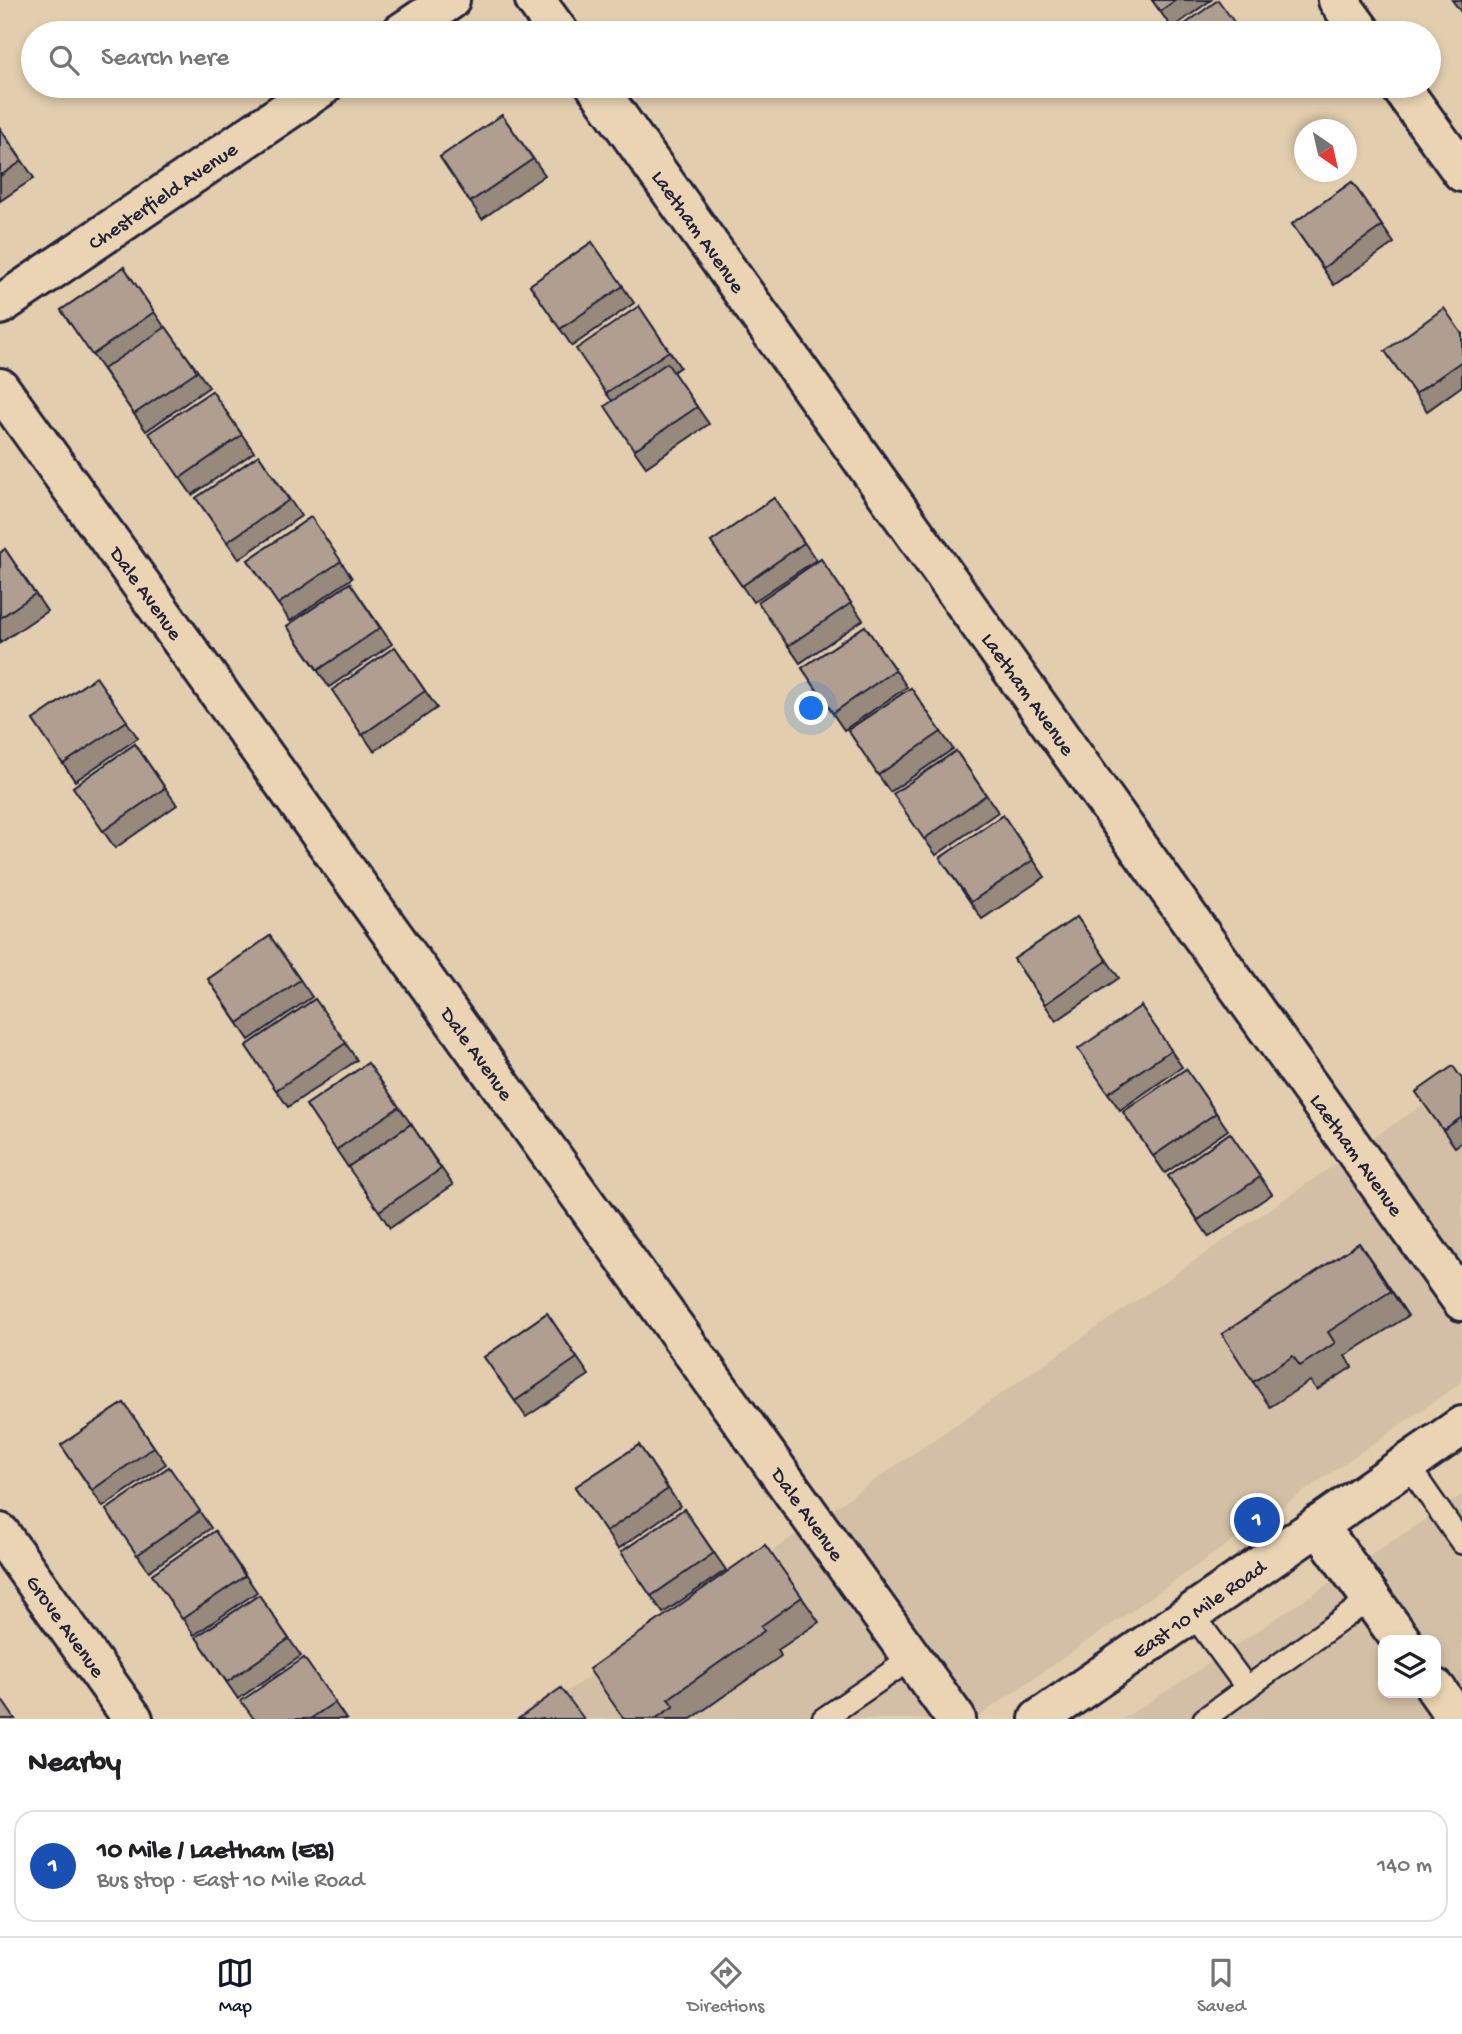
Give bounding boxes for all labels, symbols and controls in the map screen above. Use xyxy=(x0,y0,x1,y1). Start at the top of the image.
search box xyxy=(21,21,1441,98)
icon: search xyxy=(45,41,83,79)
text: Search here xyxy=(101,44,229,75)
north arrow xyxy=(1294,119,1357,182)
street label: Chesterfield Avenue xyxy=(85,138,245,257)
street label: Laetham Avenue xyxy=(644,167,749,300)
street label: Dale Avenue xyxy=(101,542,187,647)
street label: Laetham Avenue xyxy=(974,629,1079,763)
your location xyxy=(794,691,828,725)
street label: Dale Avenue xyxy=(432,1002,518,1108)
street label: Laetham Avenue xyxy=(1302,1090,1408,1224)
street label: Dale Avenue xyxy=(763,1463,848,1568)
pin: 1 xyxy=(1234,1494,1280,1546)
street label: East 10 Mile Road xyxy=(1129,1555,1273,1666)
street label: Grove Avenue xyxy=(18,1572,109,1685)
map controls xyxy=(1378,1635,1441,1698)
button: layers xyxy=(1378,1635,1441,1698)
text: Nearby xyxy=(28,1747,121,1782)
text: 10 Mile / Laetham (EB) xyxy=(97,1837,335,1868)
text: 1 xyxy=(48,1853,58,1880)
text: 140 m xyxy=(1377,1853,1432,1880)
text: Bus stop · East 10 Mile Road xyxy=(97,1868,364,1895)
tab: Map xyxy=(216,1954,254,2019)
tab: Directions xyxy=(687,1954,764,2019)
tab: Saved xyxy=(1197,1954,1246,2019)

